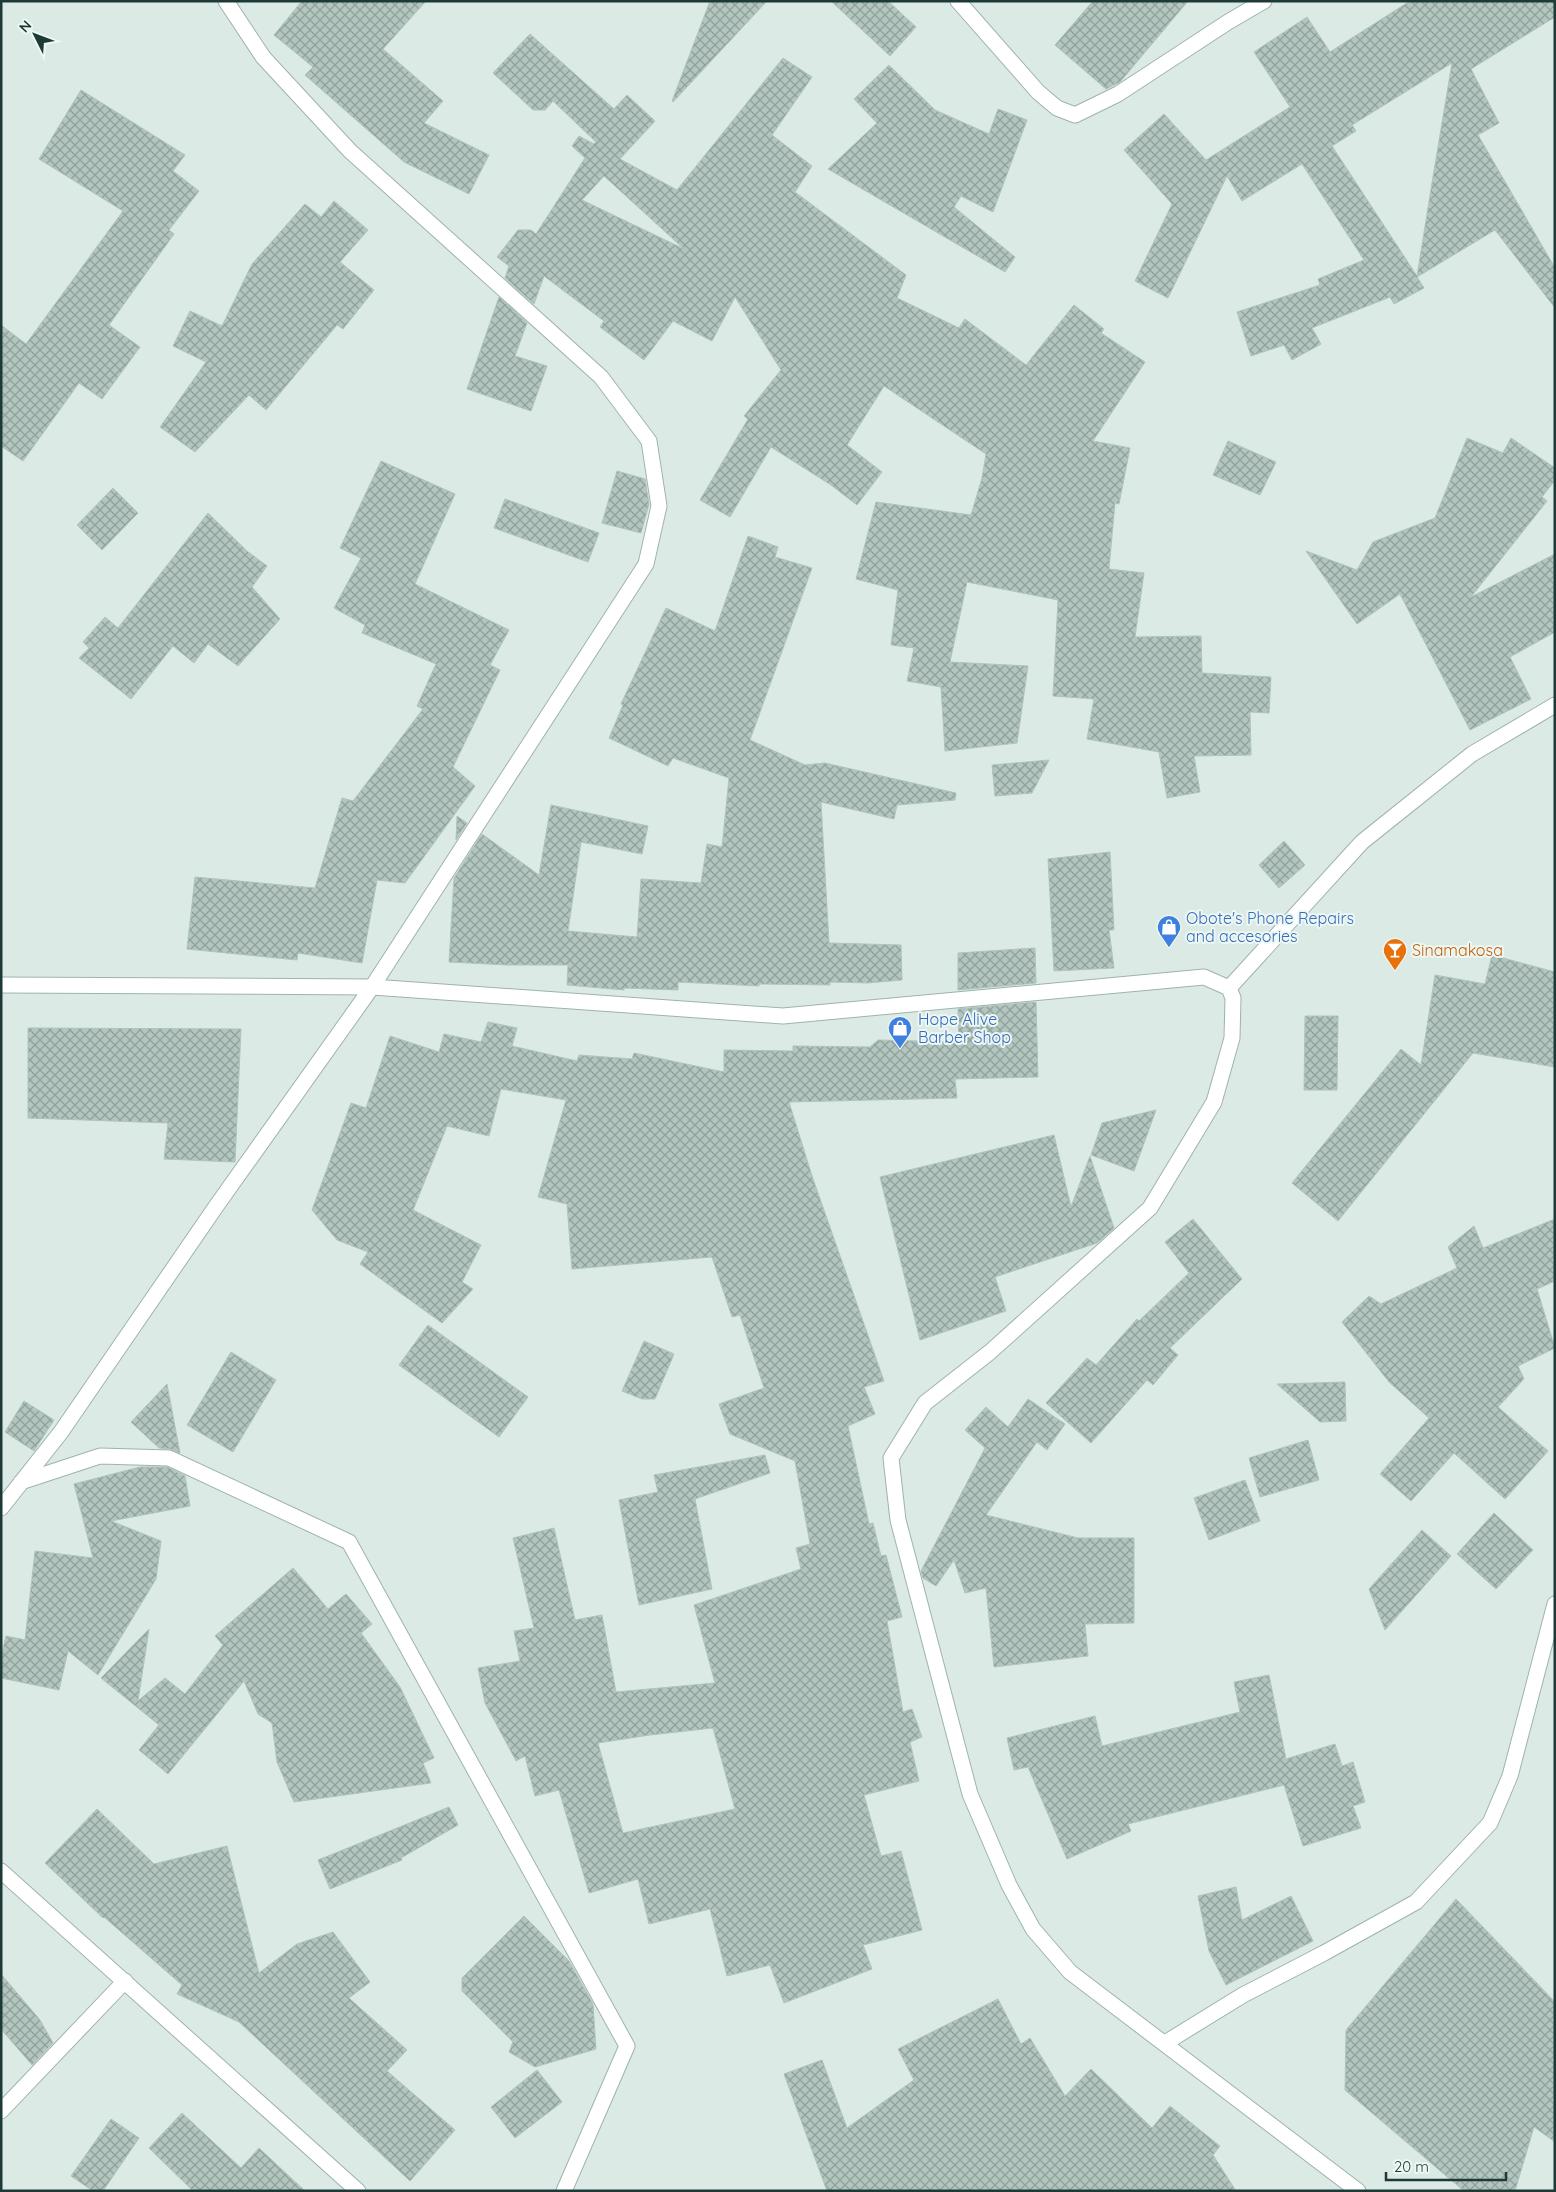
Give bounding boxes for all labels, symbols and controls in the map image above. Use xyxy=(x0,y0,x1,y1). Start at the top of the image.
north arrow xyxy=(10,10,60,60)
text: N xyxy=(15,16,35,36)
place label: Obote's Phone Repairs and accesories xyxy=(1186,908,1354,946)
shop icon: Obote's Phone Repairs and accesories xyxy=(1156,914,1182,948)
bar icon: Sinamakosa xyxy=(1382,937,1408,971)
place label: Sinamakosa xyxy=(1412,940,1503,960)
place label: Hope Alive Barber Shop xyxy=(918,1009,1011,1047)
shop icon: Hope Alive Barber Shop xyxy=(887,1015,913,1049)
scale bar xyxy=(1386,2150,1506,2182)
text: 20 m xyxy=(1394,2157,1429,2176)

